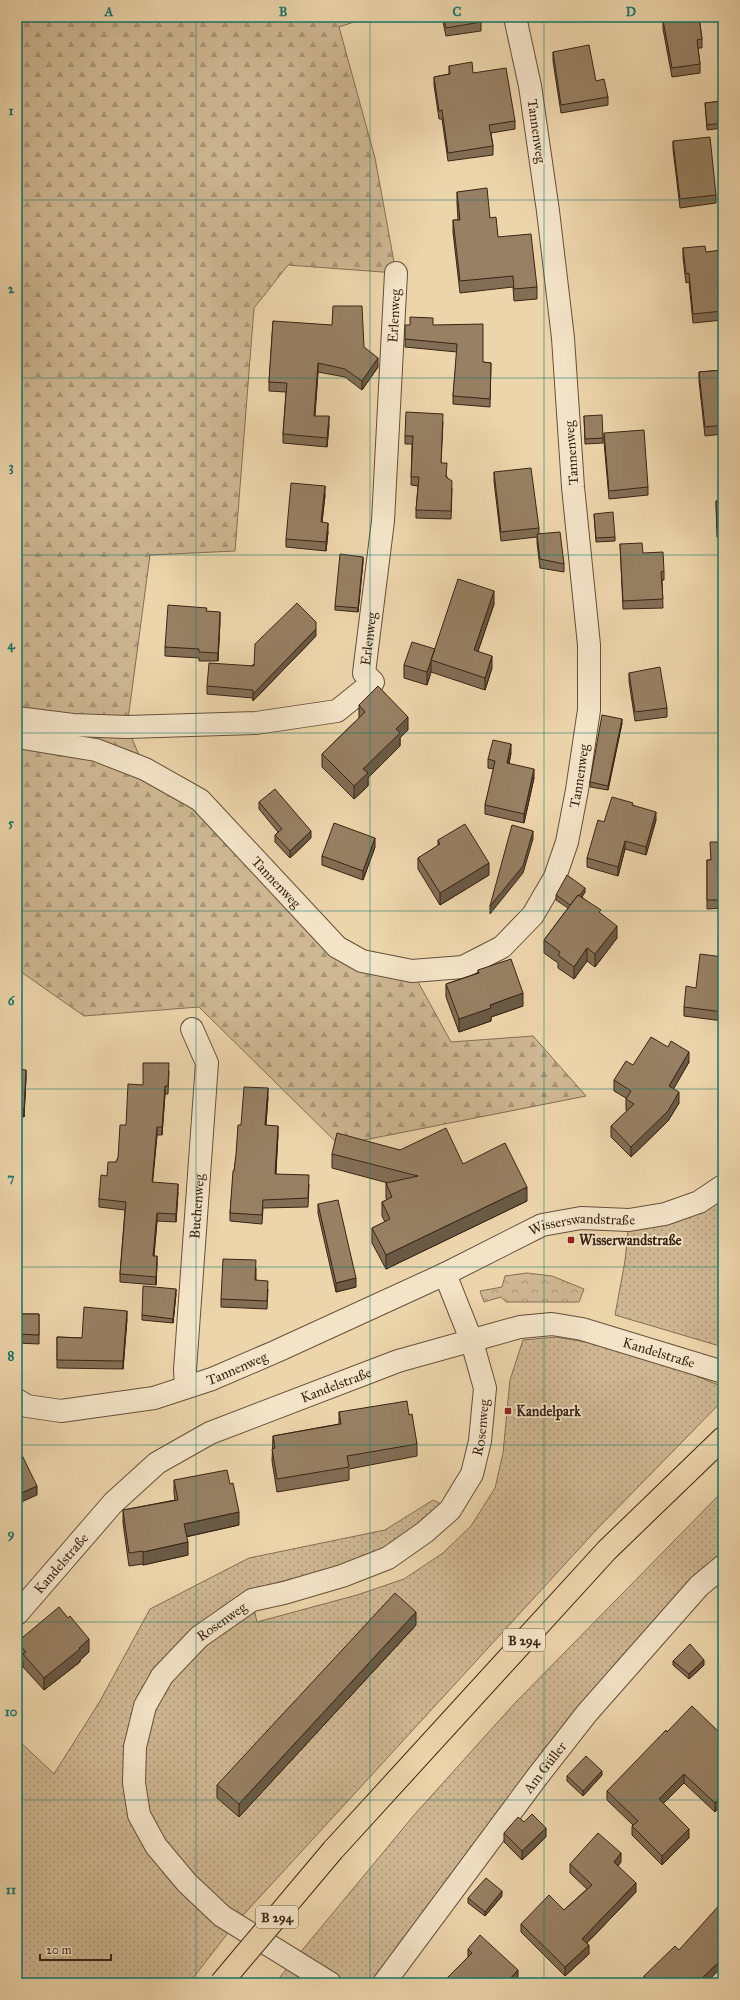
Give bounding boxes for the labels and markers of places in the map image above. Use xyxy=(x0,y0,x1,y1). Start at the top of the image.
place label: Wisserwandstraße xyxy=(579,1232,682,1249)
marker: Wisserwandstraße xyxy=(566,1235,576,1245)
place label: Kandelpark xyxy=(516,1403,581,1421)
marker: Kandelpark xyxy=(503,1406,513,1416)

